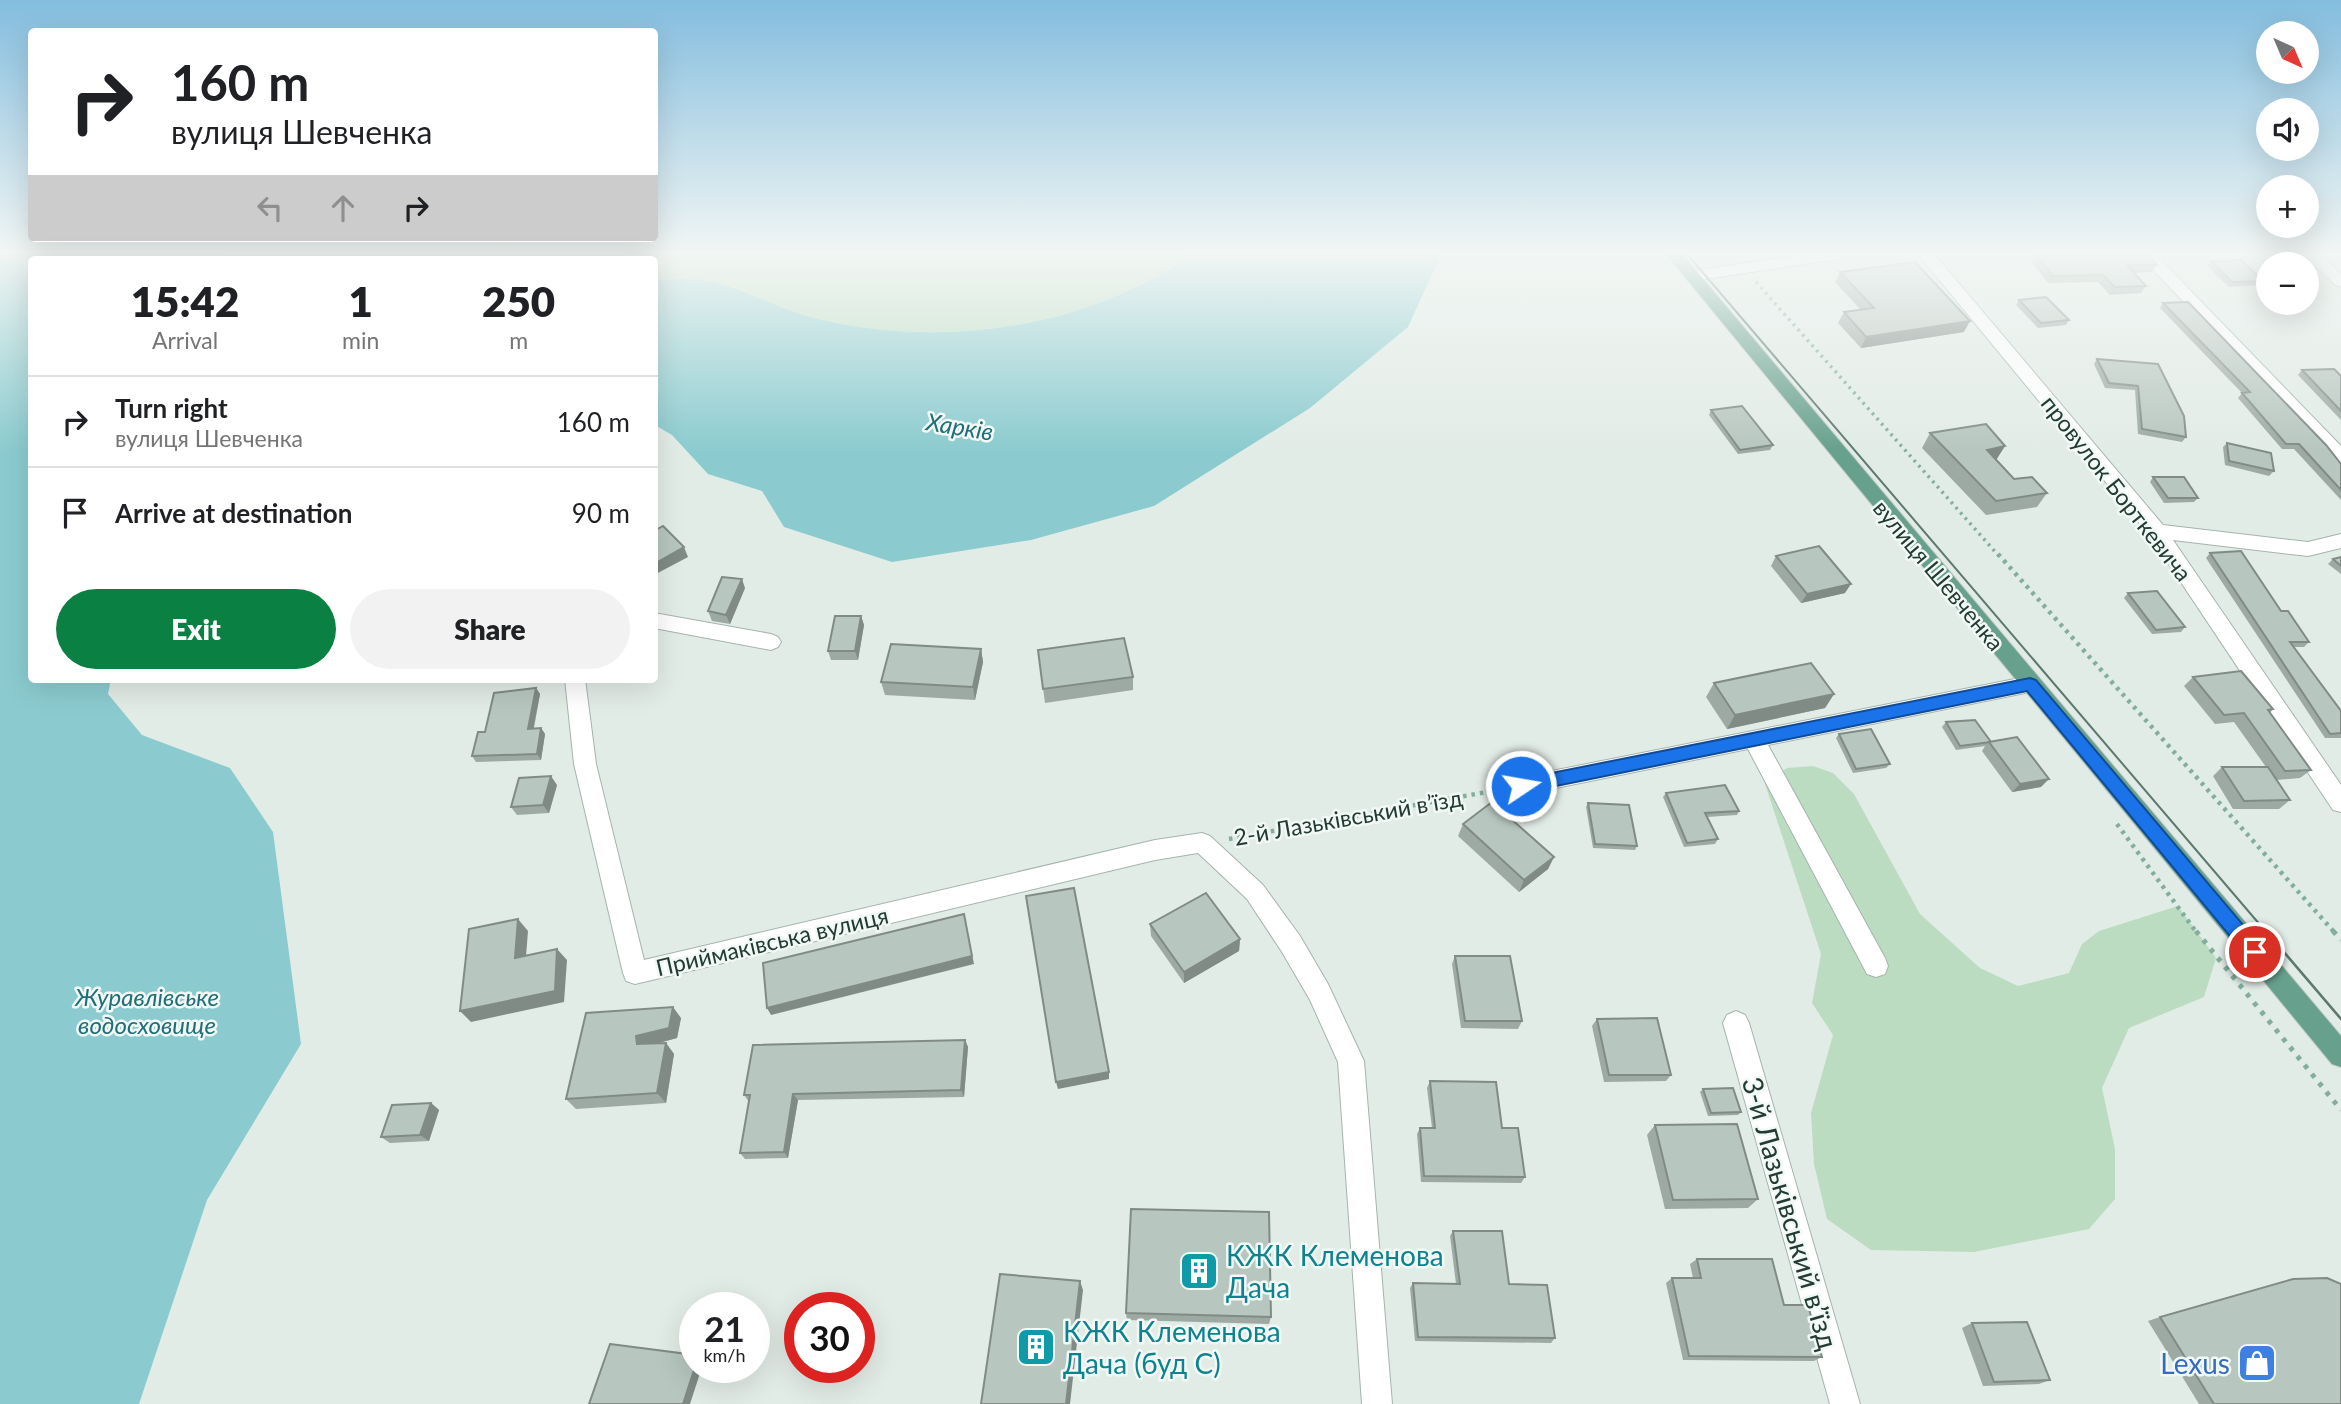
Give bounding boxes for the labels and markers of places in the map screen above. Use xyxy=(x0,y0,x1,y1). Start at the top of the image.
pin xyxy=(2225,922,2285,982)
place label: КЖК Клеменова Дача xyxy=(1226,1238,1444,1304)
building icon: КЖК Клеменова Дача xyxy=(1178,1250,1220,1292)
place label: КЖК Клеменова Дача (буд С) xyxy=(1063,1314,1281,1380)
building icon: КЖК Клеменова Дача (буд С) xyxy=(1015,1326,1057,1368)
shop icon: Lexus xyxy=(2236,1342,2278,1384)
place label: Lexus xyxy=(2160,1346,2230,1380)

